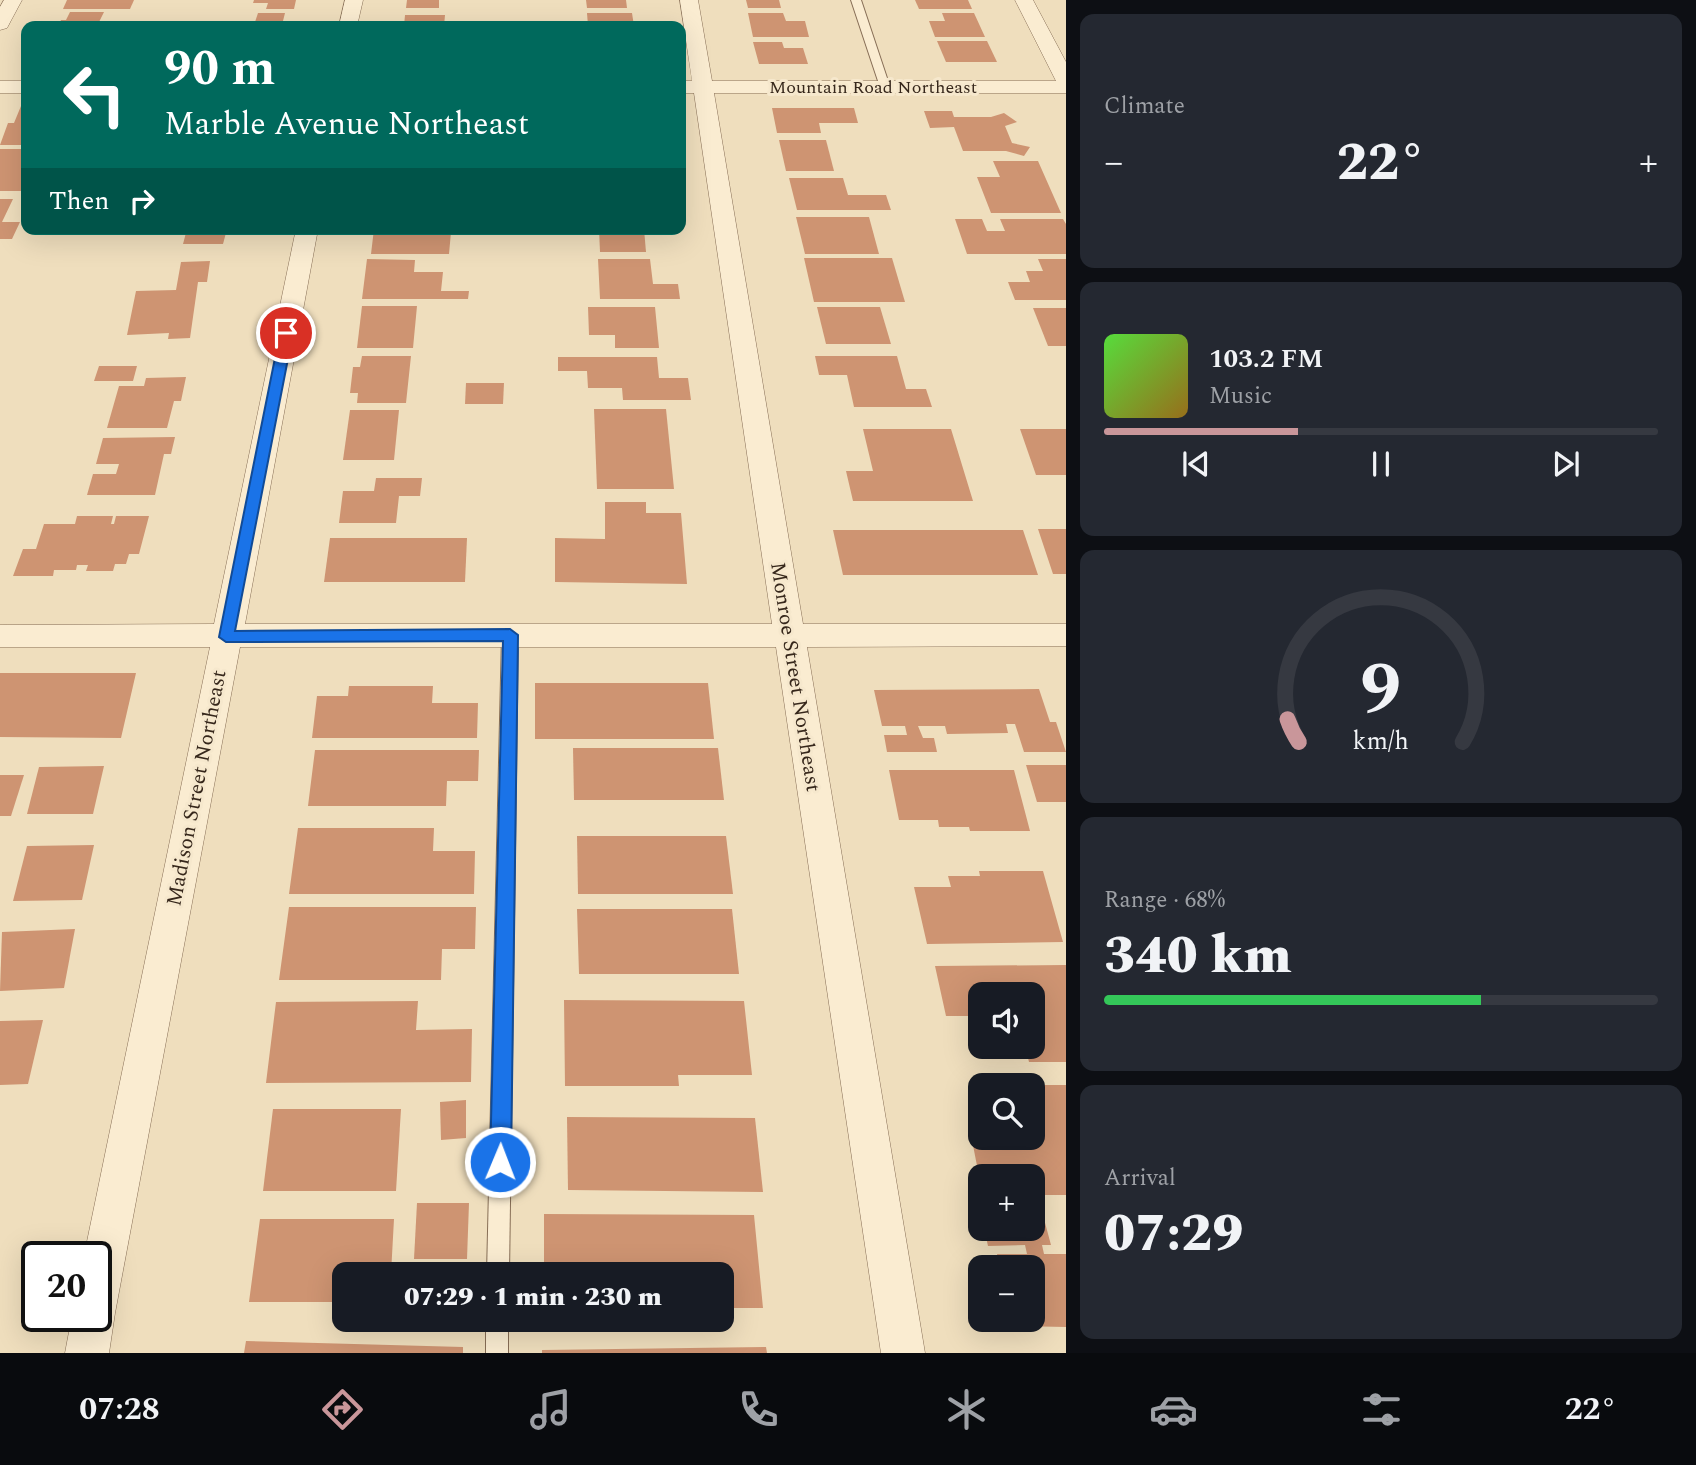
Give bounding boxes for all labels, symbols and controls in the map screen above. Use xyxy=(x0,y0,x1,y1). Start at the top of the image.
text: 90 m xyxy=(164,32,275,107)
icon: left xyxy=(49,49,140,140)
street label: Mountain Road Northeast xyxy=(769,74,977,101)
text: Climate xyxy=(1104,89,1185,124)
text: Marble Avenue Northeast xyxy=(164,100,529,149)
text: 22° xyxy=(1337,124,1425,203)
text: − xyxy=(1104,134,1123,192)
text: + xyxy=(1639,134,1658,192)
text: Then xyxy=(49,181,109,221)
icon: right xyxy=(123,182,161,220)
pin xyxy=(256,303,316,363)
icon: arrive xyxy=(267,314,305,352)
text: 103.2 FM xyxy=(1209,339,1323,379)
text: Music xyxy=(1209,379,1272,414)
icon: previous xyxy=(1177,445,1215,483)
icon: pause xyxy=(1362,445,1400,483)
icon: next xyxy=(1547,445,1585,483)
street label: Monroe Street Northeast xyxy=(761,560,829,794)
text: 9 xyxy=(1361,636,1401,747)
street label: Madison Street Northeast xyxy=(158,667,236,909)
text: km/h xyxy=(1353,723,1409,761)
text: Range · 68% xyxy=(1104,883,1225,918)
text: 340 km xyxy=(1104,917,1292,996)
map controls xyxy=(968,982,1045,1332)
button: sound xyxy=(968,982,1045,1059)
button: search xyxy=(968,1073,1045,1150)
position arrow xyxy=(463,1125,537,1199)
text: Arrival xyxy=(1104,1161,1176,1196)
button: + xyxy=(968,1164,1045,1241)
text: 07:29 xyxy=(1104,1195,1243,1274)
speed limit sign: 20 xyxy=(21,1241,112,1332)
button: − xyxy=(968,1255,1045,1332)
text: 07:29 · 1 min · 230 m xyxy=(404,1277,662,1317)
text: 07:28 xyxy=(79,1385,160,1434)
icon: directions xyxy=(318,1385,367,1434)
icon: music xyxy=(526,1385,575,1434)
icon: phone xyxy=(734,1385,783,1434)
icon: climate xyxy=(942,1385,991,1434)
icon: car xyxy=(1149,1385,1198,1434)
icon: filters xyxy=(1357,1385,1406,1434)
text: 22° xyxy=(1565,1385,1617,1434)

